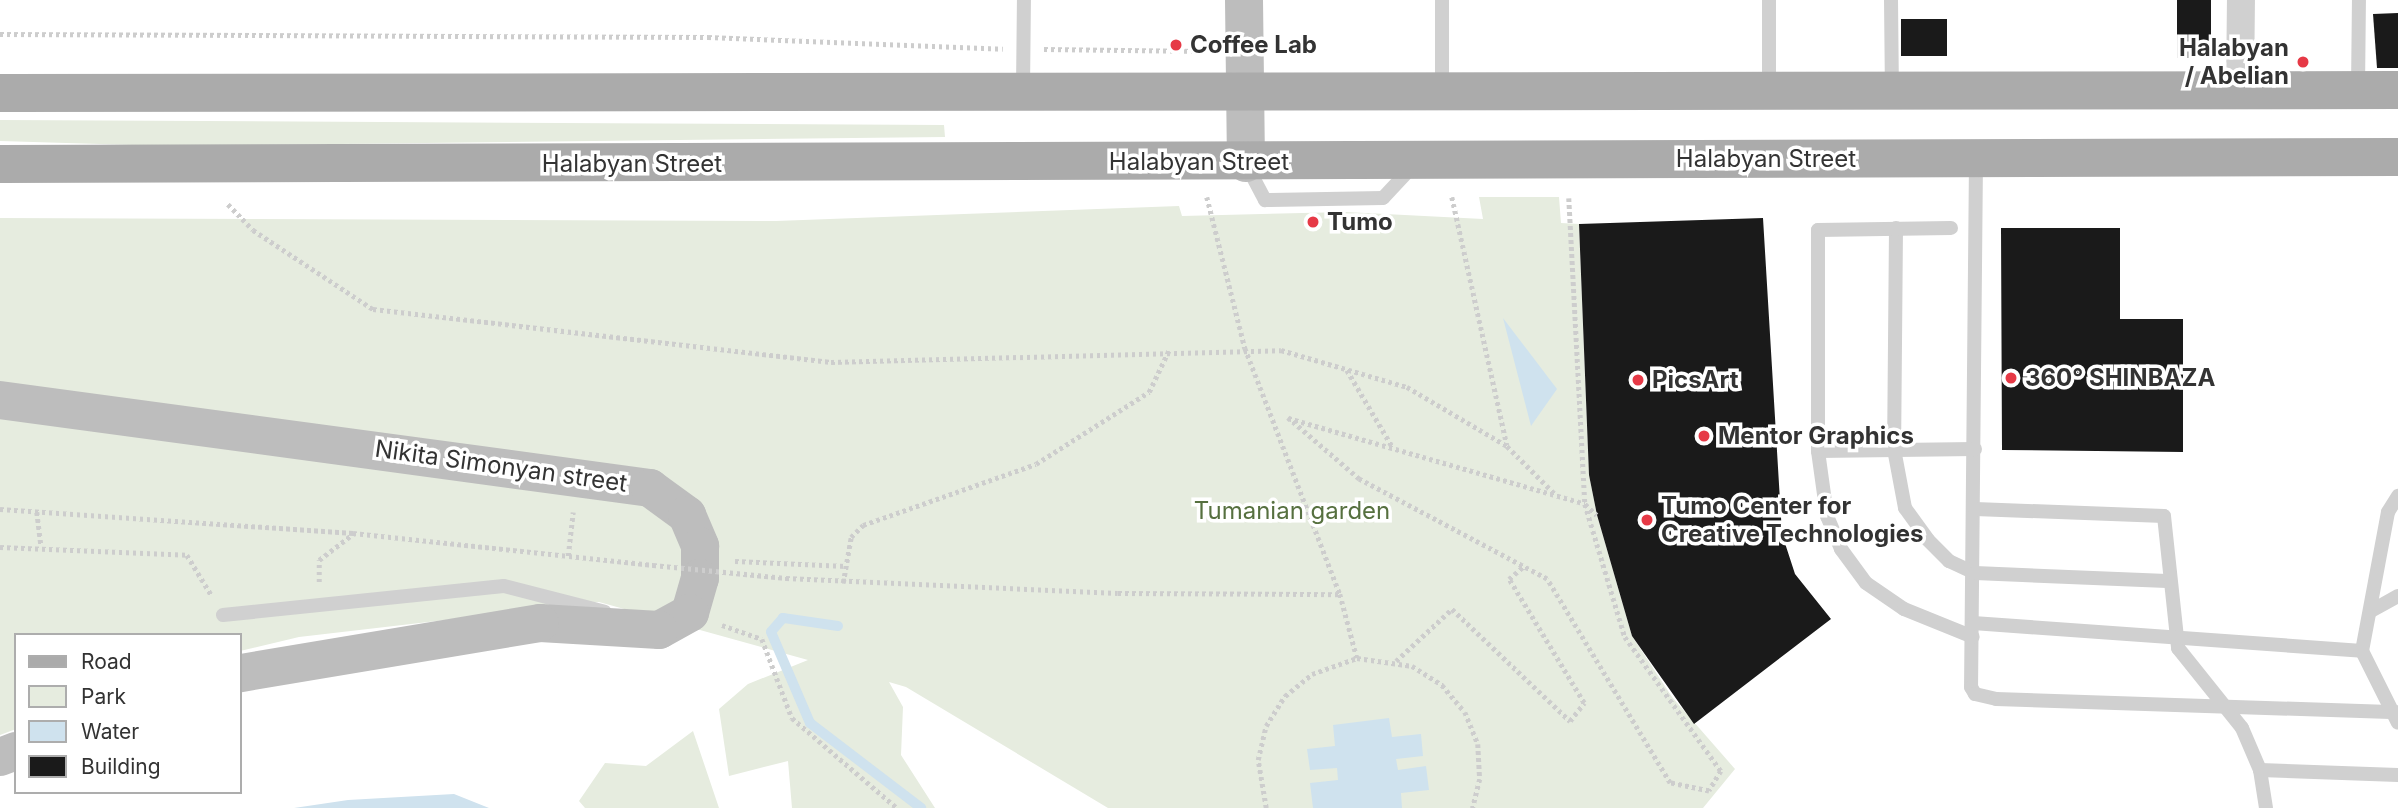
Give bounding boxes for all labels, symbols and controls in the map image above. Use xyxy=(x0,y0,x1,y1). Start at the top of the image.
place label: Coffee Lab xyxy=(1190,31,1317,59)
place label: Halabyan / Abelian xyxy=(2179,34,2289,90)
marker: Coffee Lab xyxy=(1168,37,1184,53)
marker: Halabyan / Abelian xyxy=(2295,54,2311,70)
street label: Halabyan Street xyxy=(1676,145,1856,173)
street label: Halabyan Street xyxy=(1109,148,1289,176)
street label: Halabyan Street xyxy=(542,150,722,178)
place label: Tumo xyxy=(1327,208,1393,236)
marker: Tumo xyxy=(1305,214,1321,230)
place label: 360° SHINBAZA xyxy=(2025,364,2215,392)
place label: PicsArt xyxy=(1652,366,1739,394)
marker: 360° SHINBAZA xyxy=(2003,370,2019,386)
marker: PicsArt xyxy=(1630,372,1646,388)
place label: Mentor Graphics xyxy=(1718,422,1914,450)
marker: Mentor Graphics xyxy=(1696,428,1712,444)
street label: Nikita Simonyan street xyxy=(373,434,629,498)
place label: Tumo Center for Creative Technologies xyxy=(1661,492,1923,548)
park label: Tumanian garden xyxy=(1194,497,1390,525)
marker: Tumo Center for Creative Technologies xyxy=(1639,512,1655,528)
legend xyxy=(14,633,242,794)
text: Road xyxy=(81,649,132,674)
text: Park xyxy=(81,684,126,709)
text: Water xyxy=(81,719,139,744)
text: Building xyxy=(81,754,161,779)

